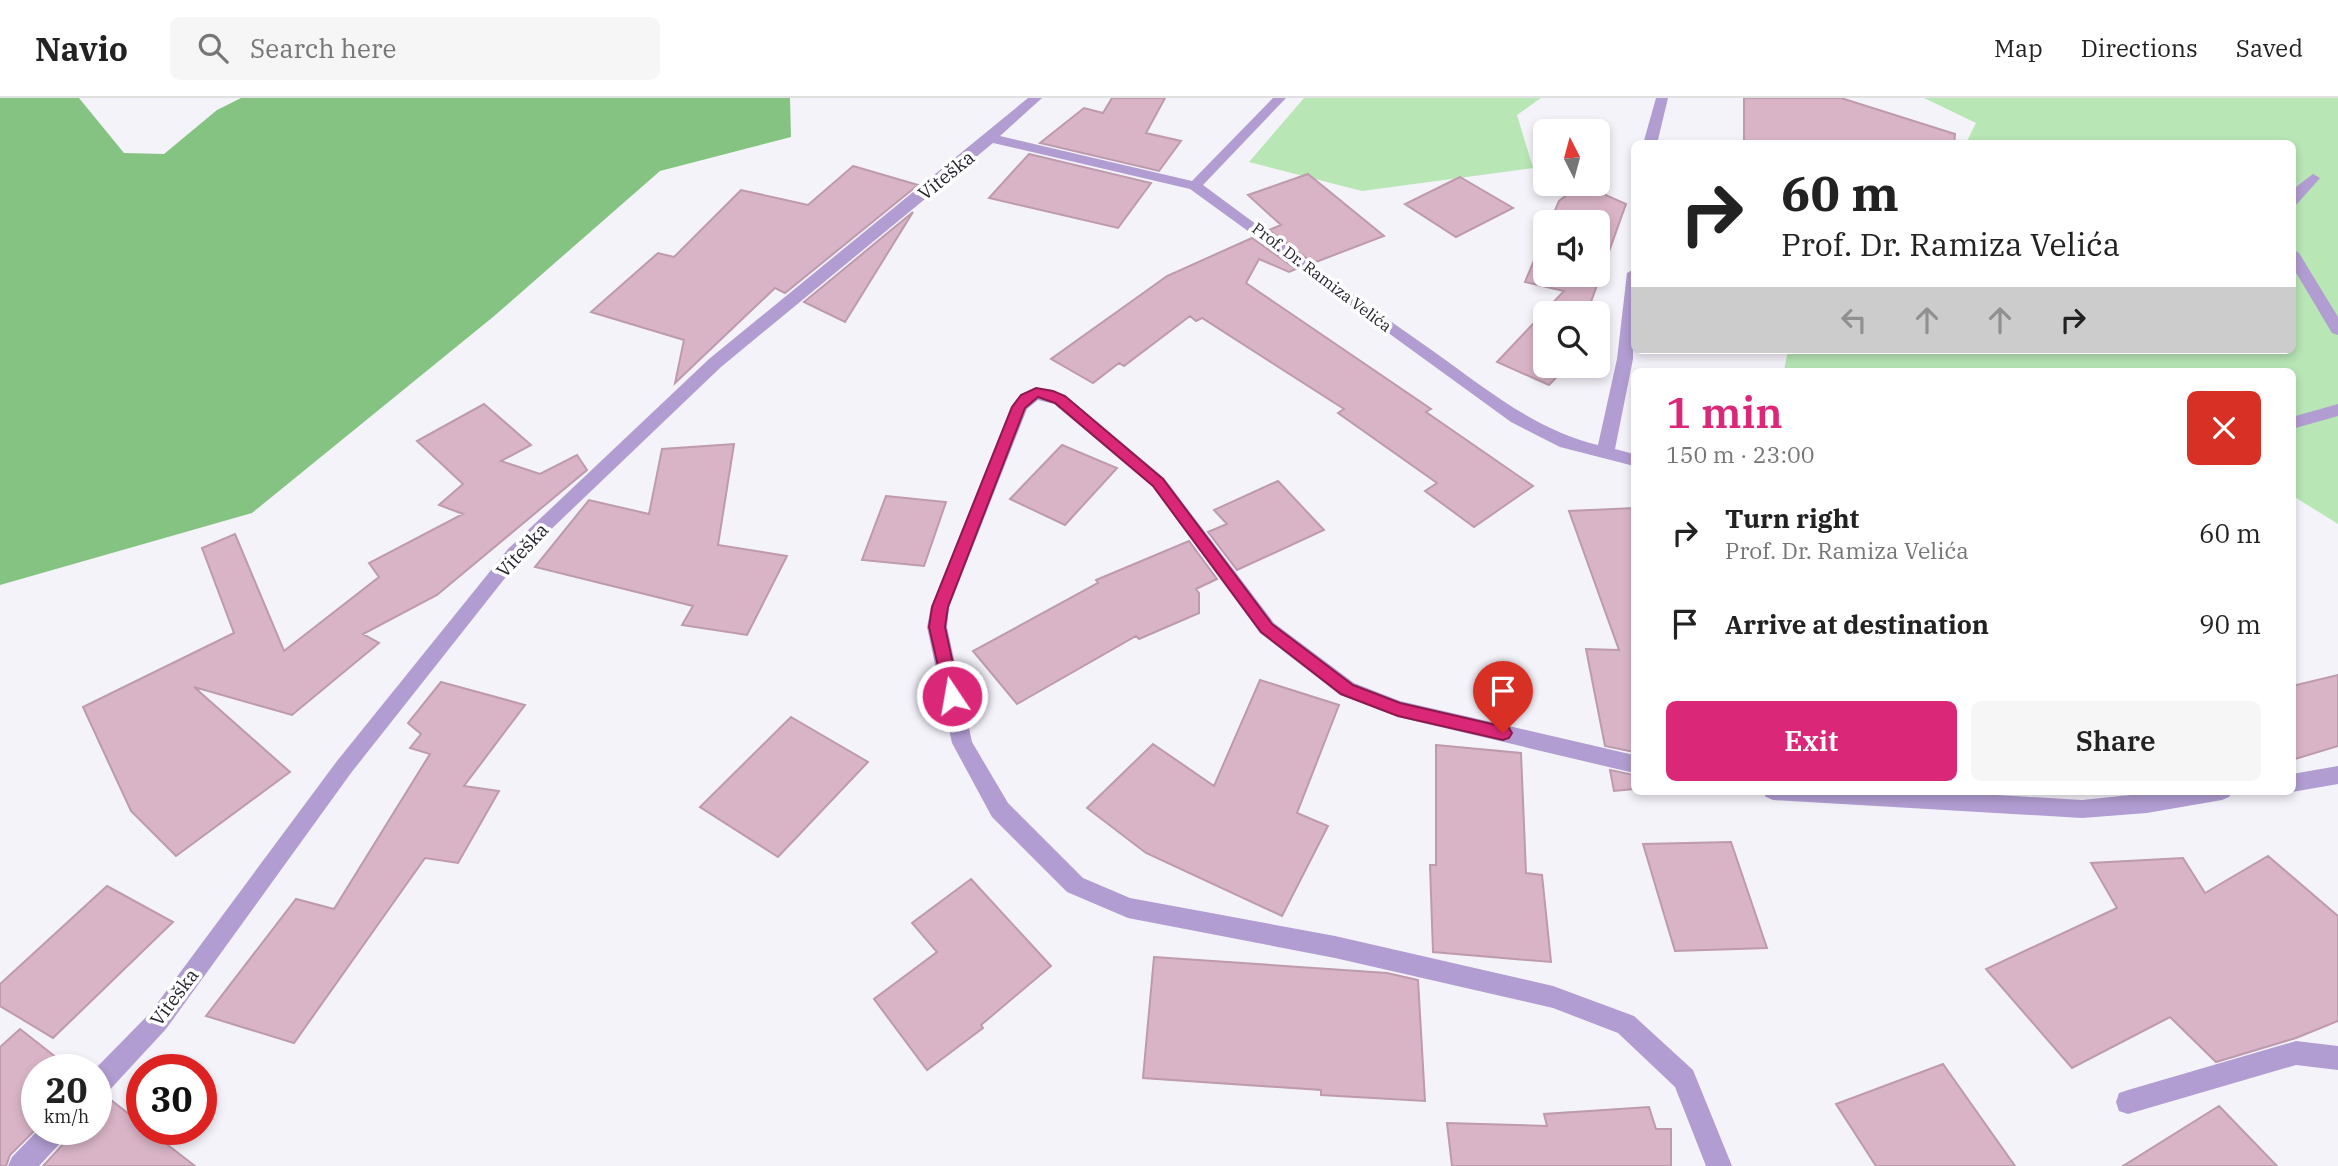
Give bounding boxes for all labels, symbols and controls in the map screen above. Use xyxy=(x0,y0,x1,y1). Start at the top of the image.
search box xyxy=(170,17,660,80)
text: Navio xyxy=(35,27,128,70)
icon: search xyxy=(194,29,232,67)
text: Search here xyxy=(250,31,396,65)
text: Map xyxy=(1994,32,2043,64)
text: Directions xyxy=(2081,32,2198,64)
text: Saved xyxy=(2236,32,2303,64)
north arrow xyxy=(1533,119,1610,196)
map controls xyxy=(1533,119,1610,378)
street label: Viteška xyxy=(913,145,979,205)
text: 60 m xyxy=(1781,161,1899,224)
icon: right xyxy=(1666,168,1757,259)
button: sound xyxy=(1533,210,1610,287)
street label: Prof. Dr. Ramiza Velića xyxy=(1248,218,1396,336)
text: Prof. Dr. Ramiza Velića xyxy=(1781,223,2120,265)
button: search xyxy=(1533,301,1610,378)
icon: left xyxy=(1835,301,1873,339)
icon: ahead xyxy=(1908,301,1946,339)
icon: ahead xyxy=(1981,301,2019,339)
icon: right xyxy=(2054,301,2092,339)
text: 1 min xyxy=(1666,385,1783,440)
button: close xyxy=(2187,391,2261,465)
text: 150 m · 23:00 xyxy=(1666,439,1815,469)
text: Turn right xyxy=(1725,501,1859,535)
icon: right xyxy=(1666,514,1704,552)
text: 60 m xyxy=(2199,516,2261,550)
street label: Viteška xyxy=(491,518,553,582)
text: Prof. Dr. Ramiza Velića xyxy=(1725,535,1969,565)
icon: arrive xyxy=(1666,605,1704,643)
text: Arrive at destination xyxy=(1725,607,1989,641)
text: 90 m xyxy=(2199,607,2261,641)
position arrow xyxy=(915,659,989,733)
pin xyxy=(1473,661,1533,733)
icon: arrive xyxy=(1484,672,1522,710)
button: Exit xyxy=(1666,701,1957,781)
button: Share xyxy=(1971,701,2261,781)
street label: Viteška xyxy=(145,963,203,1031)
speed limit sign: 30 xyxy=(126,1054,217,1145)
text: 20 xyxy=(45,1067,88,1113)
text: km/h xyxy=(44,1105,89,1128)

